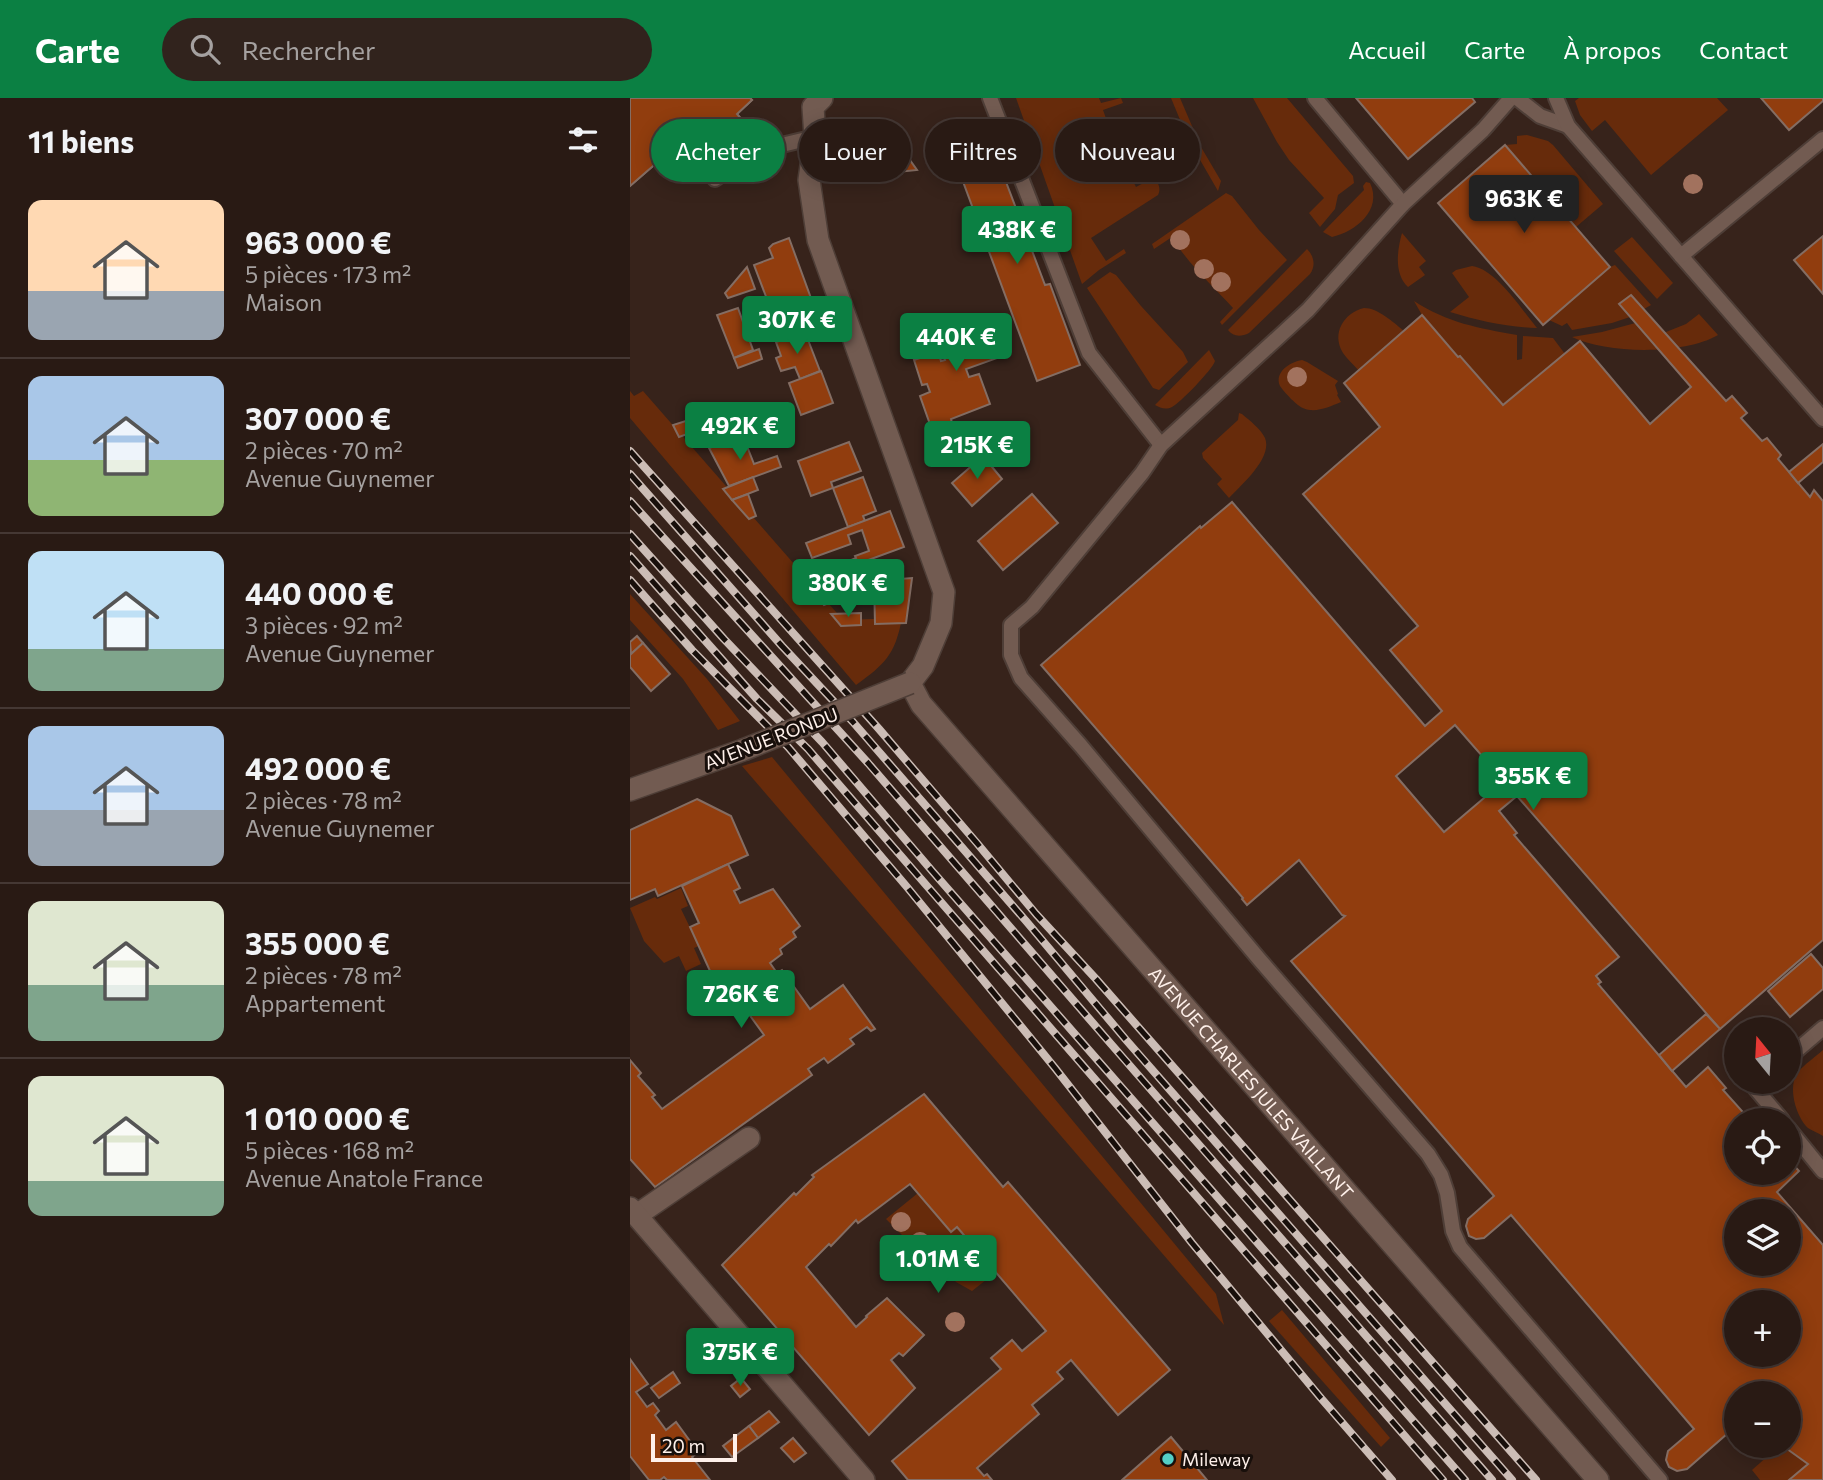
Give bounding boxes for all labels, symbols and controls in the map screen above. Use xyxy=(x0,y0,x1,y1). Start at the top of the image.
search box xyxy=(162,18,652,81)
text: Carte xyxy=(35,29,120,70)
icon: search xyxy=(186,30,224,68)
text: Rechercher xyxy=(242,34,375,65)
text: Accueil xyxy=(1348,35,1426,64)
text: Carte xyxy=(1464,35,1525,64)
text: À propos xyxy=(1563,35,1661,64)
text: Contact xyxy=(1699,35,1788,64)
chip: Acheter xyxy=(651,119,785,182)
chip: Louer xyxy=(799,119,911,182)
chip: Filtres xyxy=(925,119,1041,182)
chip: Nouveau xyxy=(1055,119,1200,182)
icon: filters xyxy=(564,121,602,159)
text: 11 biens xyxy=(28,122,134,159)
pin: 963K € xyxy=(1467,176,1581,235)
text: 963K € xyxy=(1485,184,1563,212)
pin: 438K € xyxy=(960,206,1074,266)
text: 438K € xyxy=(978,215,1056,243)
text: 963 000 € xyxy=(245,223,392,260)
icon: home xyxy=(84,228,168,312)
text: 5 pièces · 173 m² xyxy=(245,260,411,288)
text: Maison xyxy=(245,288,322,316)
pin: 307K € xyxy=(740,296,854,356)
text: 307K € xyxy=(758,305,836,333)
pin: 440K € xyxy=(899,314,1013,373)
text: 440K € xyxy=(916,322,996,350)
text: 307 000 € xyxy=(245,399,391,436)
pin: 492K € xyxy=(683,402,797,462)
icon: home xyxy=(84,404,168,488)
text: 492K € xyxy=(701,411,779,439)
pin: 215K € xyxy=(920,422,1034,481)
text: 215K € xyxy=(940,430,1014,458)
text: 2 pièces · 70 m² xyxy=(245,436,403,464)
text: Avenue Guynemer xyxy=(245,464,434,492)
pin: 380K € xyxy=(791,560,905,619)
text: 380K € xyxy=(808,568,888,596)
text: 440 000 € xyxy=(245,574,394,611)
icon: home xyxy=(84,579,168,663)
text: 3 pièces · 92 m² xyxy=(245,611,403,639)
text: Avenue Guynemer xyxy=(245,639,434,667)
street label: AVENUE RONDU xyxy=(701,702,841,774)
text: 492 000 € xyxy=(245,749,391,786)
pin: 355K € xyxy=(1476,752,1590,812)
icon: home xyxy=(84,754,168,838)
text: 355K € xyxy=(1495,761,1571,789)
text: 2 pièces · 78 m² xyxy=(245,786,402,814)
text: Avenue Guynemer xyxy=(245,814,434,842)
text: 355 000 € xyxy=(245,924,390,961)
icon: home xyxy=(84,929,168,1013)
text: 2 pièces · 78 m² xyxy=(245,961,402,989)
street label: AVENUE CHARLES JULES VAILLANT xyxy=(1144,962,1358,1203)
pin: 726K € xyxy=(684,970,798,1030)
text: 726K € xyxy=(703,979,779,1007)
text: Appartement xyxy=(245,989,386,1017)
north arrow xyxy=(1724,1017,1801,1094)
map controls xyxy=(1724,1017,1801,1458)
text: 1 010 000 € xyxy=(245,1099,410,1136)
icon: home xyxy=(84,1104,168,1188)
button: locate xyxy=(1724,1108,1801,1185)
text: 5 pièces · 168 m² xyxy=(245,1136,414,1164)
text: Avenue Anatole France xyxy=(245,1164,483,1192)
button: layers xyxy=(1724,1199,1801,1276)
pin: 1.01M € xyxy=(873,1236,1003,1295)
text: 1.01M € xyxy=(896,1244,980,1272)
button: + xyxy=(1724,1290,1801,1367)
pin: 375K € xyxy=(683,1328,797,1388)
text: 375K € xyxy=(702,1337,778,1365)
button: − xyxy=(1724,1381,1801,1458)
scale bar xyxy=(651,1431,737,1463)
text: 20 m xyxy=(662,1434,705,1457)
place label: Mileway xyxy=(1182,1448,1250,1470)
marker: Mileway xyxy=(1160,1451,1176,1467)

